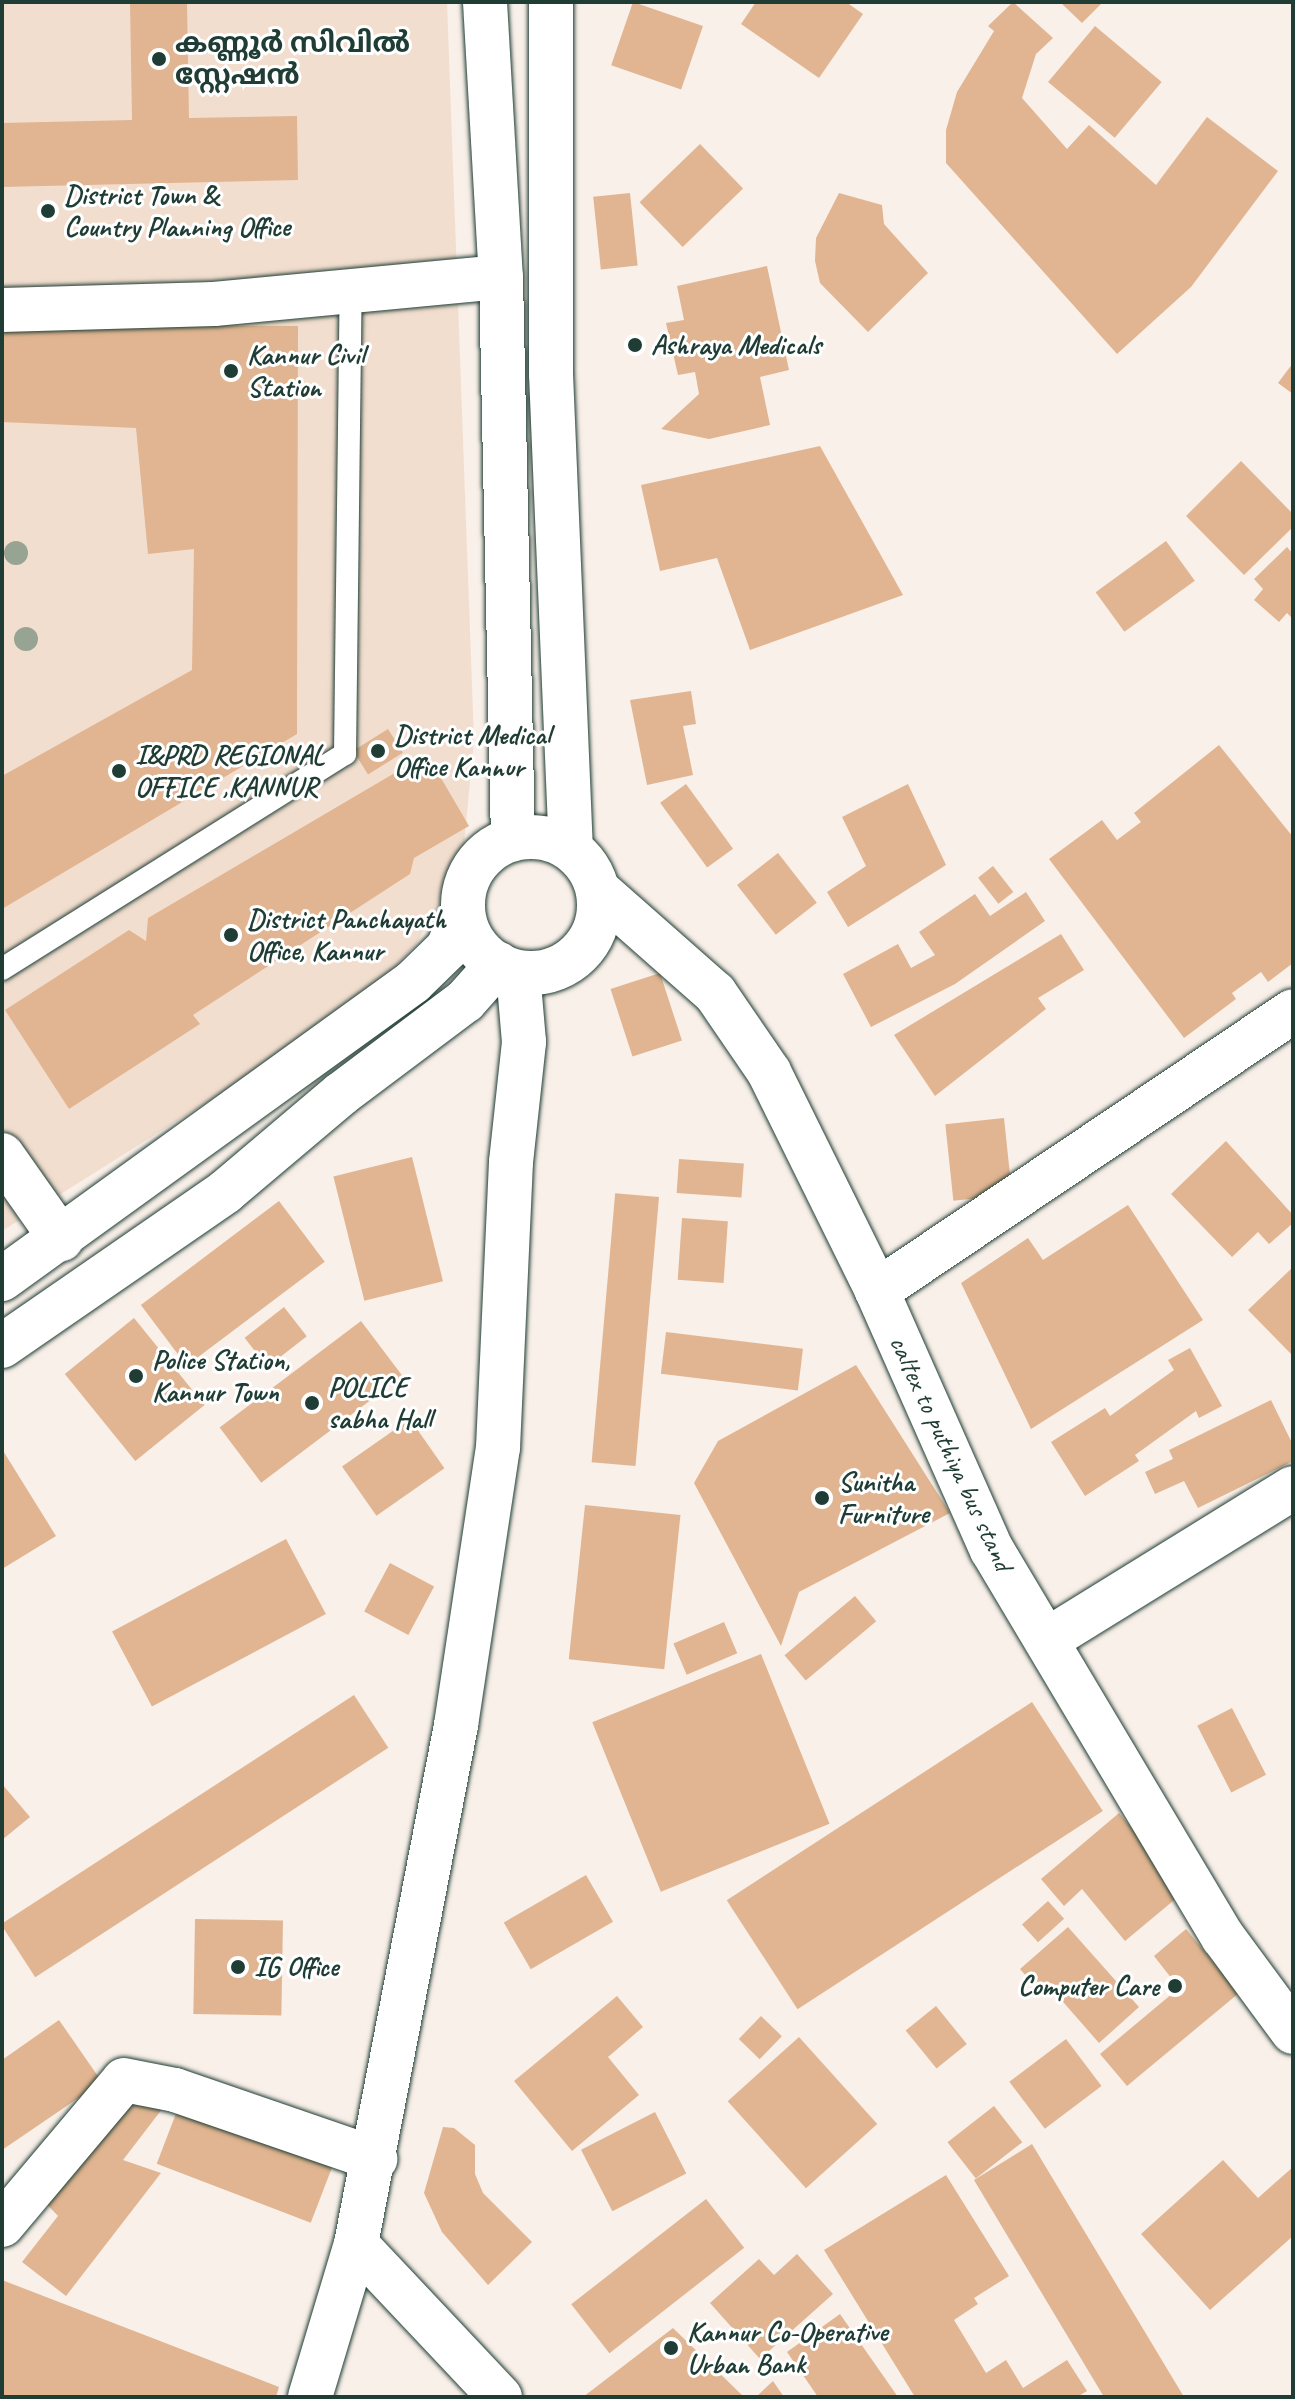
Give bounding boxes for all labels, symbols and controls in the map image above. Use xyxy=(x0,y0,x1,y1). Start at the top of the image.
place label: കണ്ണൂർ സിവിൽ സ്റ്റേഷൻ xyxy=(175,26,410,92)
marker: കണ്ണൂർ സിവിൽ സ്റ്റേഷൻ xyxy=(150,50,168,68)
place label: District Town & Country Planning Office xyxy=(64,178,290,244)
marker: District Town & Country Planning Office xyxy=(39,202,57,220)
place label: Ashraya Medicals xyxy=(651,328,821,362)
marker: Ashraya Medicals xyxy=(626,336,644,354)
place label: Kannur Civil Station xyxy=(247,338,364,404)
marker: Kannur Civil Station xyxy=(222,362,240,380)
place label: District Medical Office Kannur xyxy=(394,718,551,784)
place label: I&PRD REGIONAL OFFICE ,KANNUR xyxy=(135,738,324,804)
marker: District Medical Office Kannur xyxy=(369,742,387,760)
marker: I&PRD REGIONAL OFFICE ,KANNUR xyxy=(110,762,128,780)
place label: District Panchayath Office, Kannur xyxy=(247,902,446,968)
marker: District Panchayath Office, Kannur xyxy=(222,926,240,944)
street label: caltex to puthiya bus stand xyxy=(882,1330,1020,1576)
place label: Police Station, Kannur Town xyxy=(152,1343,291,1409)
marker: Police Station, Kannur Town xyxy=(127,1367,145,1385)
place label: POLICE sabha Hall xyxy=(328,1370,432,1436)
marker: POLICE sabha Hall xyxy=(303,1394,321,1412)
place label: Sunitha Furniture xyxy=(838,1465,929,1531)
marker: Sunitha Furniture xyxy=(813,1489,831,1507)
place label: IG Office xyxy=(254,1950,338,1984)
marker: IG Office xyxy=(229,1958,247,1976)
place label: Computer Care xyxy=(1018,1969,1159,2003)
marker: Computer Care xyxy=(1166,1977,1184,1995)
place label: Kannur Co-Operative Urban Bank xyxy=(687,2315,887,2381)
marker: Kannur Co-Operative Urban Bank xyxy=(662,2339,680,2357)

